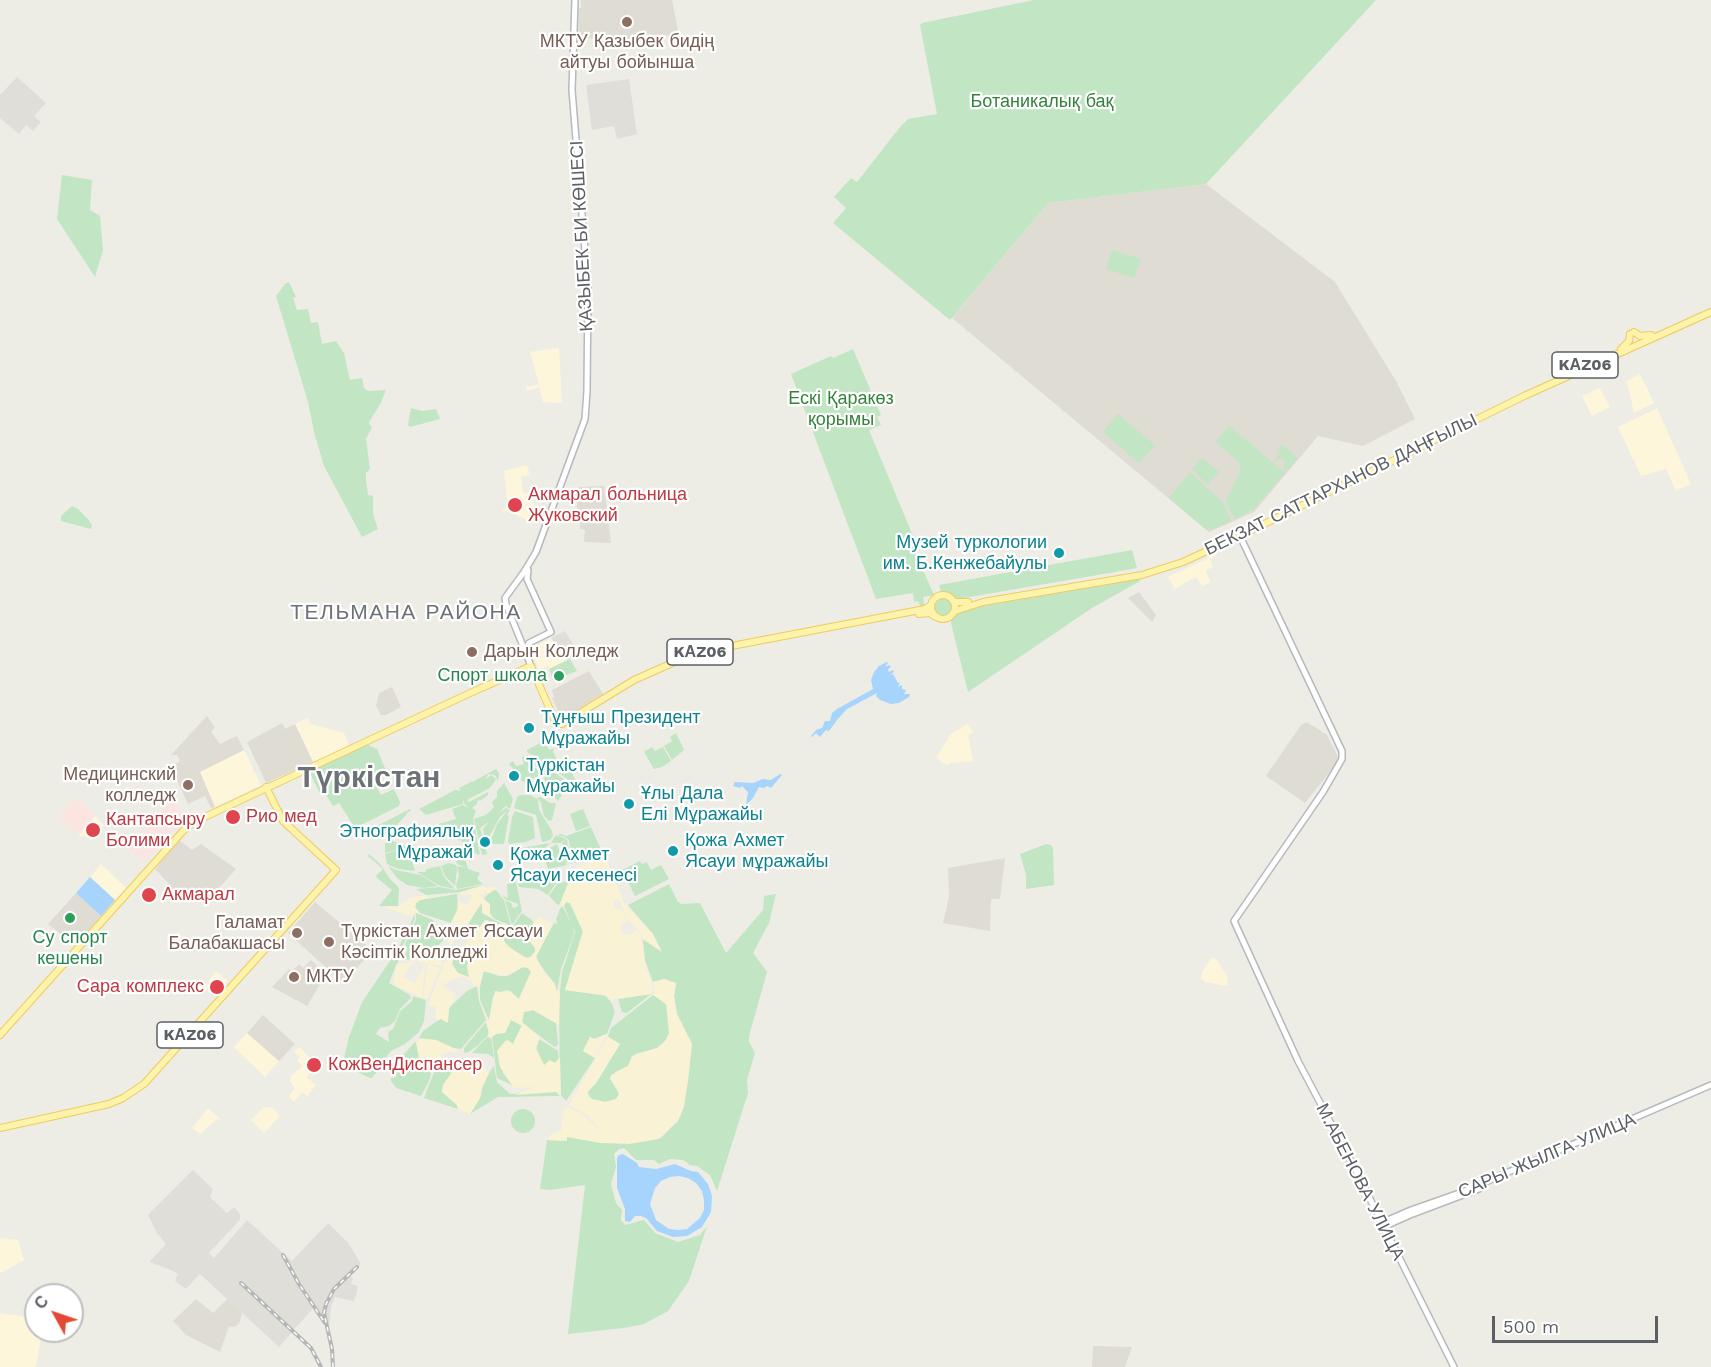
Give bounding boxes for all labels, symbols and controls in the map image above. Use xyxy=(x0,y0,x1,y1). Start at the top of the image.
marker: МКТУ Қазыбек бидің айтуы бойынша xyxy=(620,15,634,29)
place label: МКТУ Қазыбек бидің айтуы бойынша xyxy=(540,31,714,74)
park label: Ботаникалық бақ xyxy=(971,91,1113,113)
street label: ҚАЗЫБЕК БИ КӨШЕСІ xyxy=(566,140,598,332)
road number: KАZ06 xyxy=(1552,352,1618,378)
park label: Ескі Қаракөз қорымы xyxy=(788,388,894,430)
street label: БЕКЗАТ САТТАРХАНОВ ДАҢҒЫЛЫ xyxy=(1201,409,1481,561)
place label: Акмарал больница Жуковский xyxy=(528,484,687,526)
marker: Акмарал больница Жуковский xyxy=(506,496,524,514)
place label: Музей туркологии им. Б.Кенжебайулы xyxy=(883,532,1047,574)
marker: Музей туркологии им. Б.Кенжебайулы xyxy=(1052,546,1066,560)
district label: ТЕЛЬМАНА РАЙОНА xyxy=(290,600,522,626)
road number: KАZ06 xyxy=(667,639,733,665)
place label: Дарын Колледж xyxy=(484,641,618,663)
marker: Дарын Колледж xyxy=(465,645,479,659)
place label: Спорт школа xyxy=(438,665,547,687)
marker: Спорт школа xyxy=(552,669,566,683)
place label: Тұңғыш Президент Мұражайы xyxy=(541,707,701,750)
marker: Тұңғыш Президент Мұражайы xyxy=(522,721,536,735)
place label: Түркістан Мұражайы xyxy=(526,755,615,798)
district label: Түркістан xyxy=(298,760,440,796)
place label: Медицинский колледж xyxy=(63,764,176,806)
marker: Түркістан Мұражайы xyxy=(507,769,521,783)
marker: Медицинский колледж xyxy=(181,778,195,792)
place label: Ұлы Дала Елі Мұражайы xyxy=(641,783,763,826)
marker: Ұлы Дала Елі Мұражайы xyxy=(622,797,636,811)
place label: Рио мед xyxy=(246,806,317,828)
marker: Рио мед xyxy=(224,808,242,826)
place label: Кантапсыру Болими xyxy=(106,809,205,852)
marker: Кантапсыру Болими xyxy=(84,821,102,839)
place label: Этнографиялық Мұражай xyxy=(339,821,473,864)
place label: Қожа Ахмет Ясауи мұражайы xyxy=(685,830,828,872)
marker: Этнографиялық Мұражай xyxy=(478,835,492,849)
place label: Қожа Ахмет Ясауи кесенесі xyxy=(510,844,637,886)
marker: Қожа Ахмет Ясауи мұражайы xyxy=(666,844,680,858)
marker: Қожа Ахмет Ясауи кесенесі xyxy=(491,858,505,872)
place label: Акмарал xyxy=(162,884,235,906)
marker: Акмарал xyxy=(140,886,158,904)
marker: Су спорт кешены xyxy=(63,911,77,925)
place label: Галамат Балабакшасы xyxy=(168,912,285,954)
place label: Түркістан Ахмет Яссауи Кәсіптік Колледжі xyxy=(341,921,543,964)
marker: Галамат Балабакшасы xyxy=(290,926,304,940)
place label: Су спорт кешены xyxy=(33,927,107,970)
marker: Түркістан Ахмет Яссауи Кәсіптік Колледжі xyxy=(322,935,336,949)
place label: МКТУ xyxy=(306,966,354,988)
marker: МКТУ xyxy=(287,970,301,984)
place label: Сара комплекс xyxy=(77,976,204,998)
marker: Сара комплекс xyxy=(208,978,226,996)
road number: KАZ06 xyxy=(157,1022,223,1048)
place label: КожВенДиспансер xyxy=(328,1054,482,1076)
marker: КожВенДиспансер xyxy=(305,1056,323,1074)
street label: М.АБЕНОВА УЛИЦА xyxy=(1311,1100,1409,1264)
street label: САРЫ ЖЫЛГА УЛИЦА xyxy=(1455,1109,1639,1203)
north arrow xyxy=(24,1283,84,1343)
text: С xyxy=(30,1292,52,1313)
scale bar xyxy=(1495,1304,1662,1342)
text: 500 m xyxy=(1503,1316,1559,1337)

